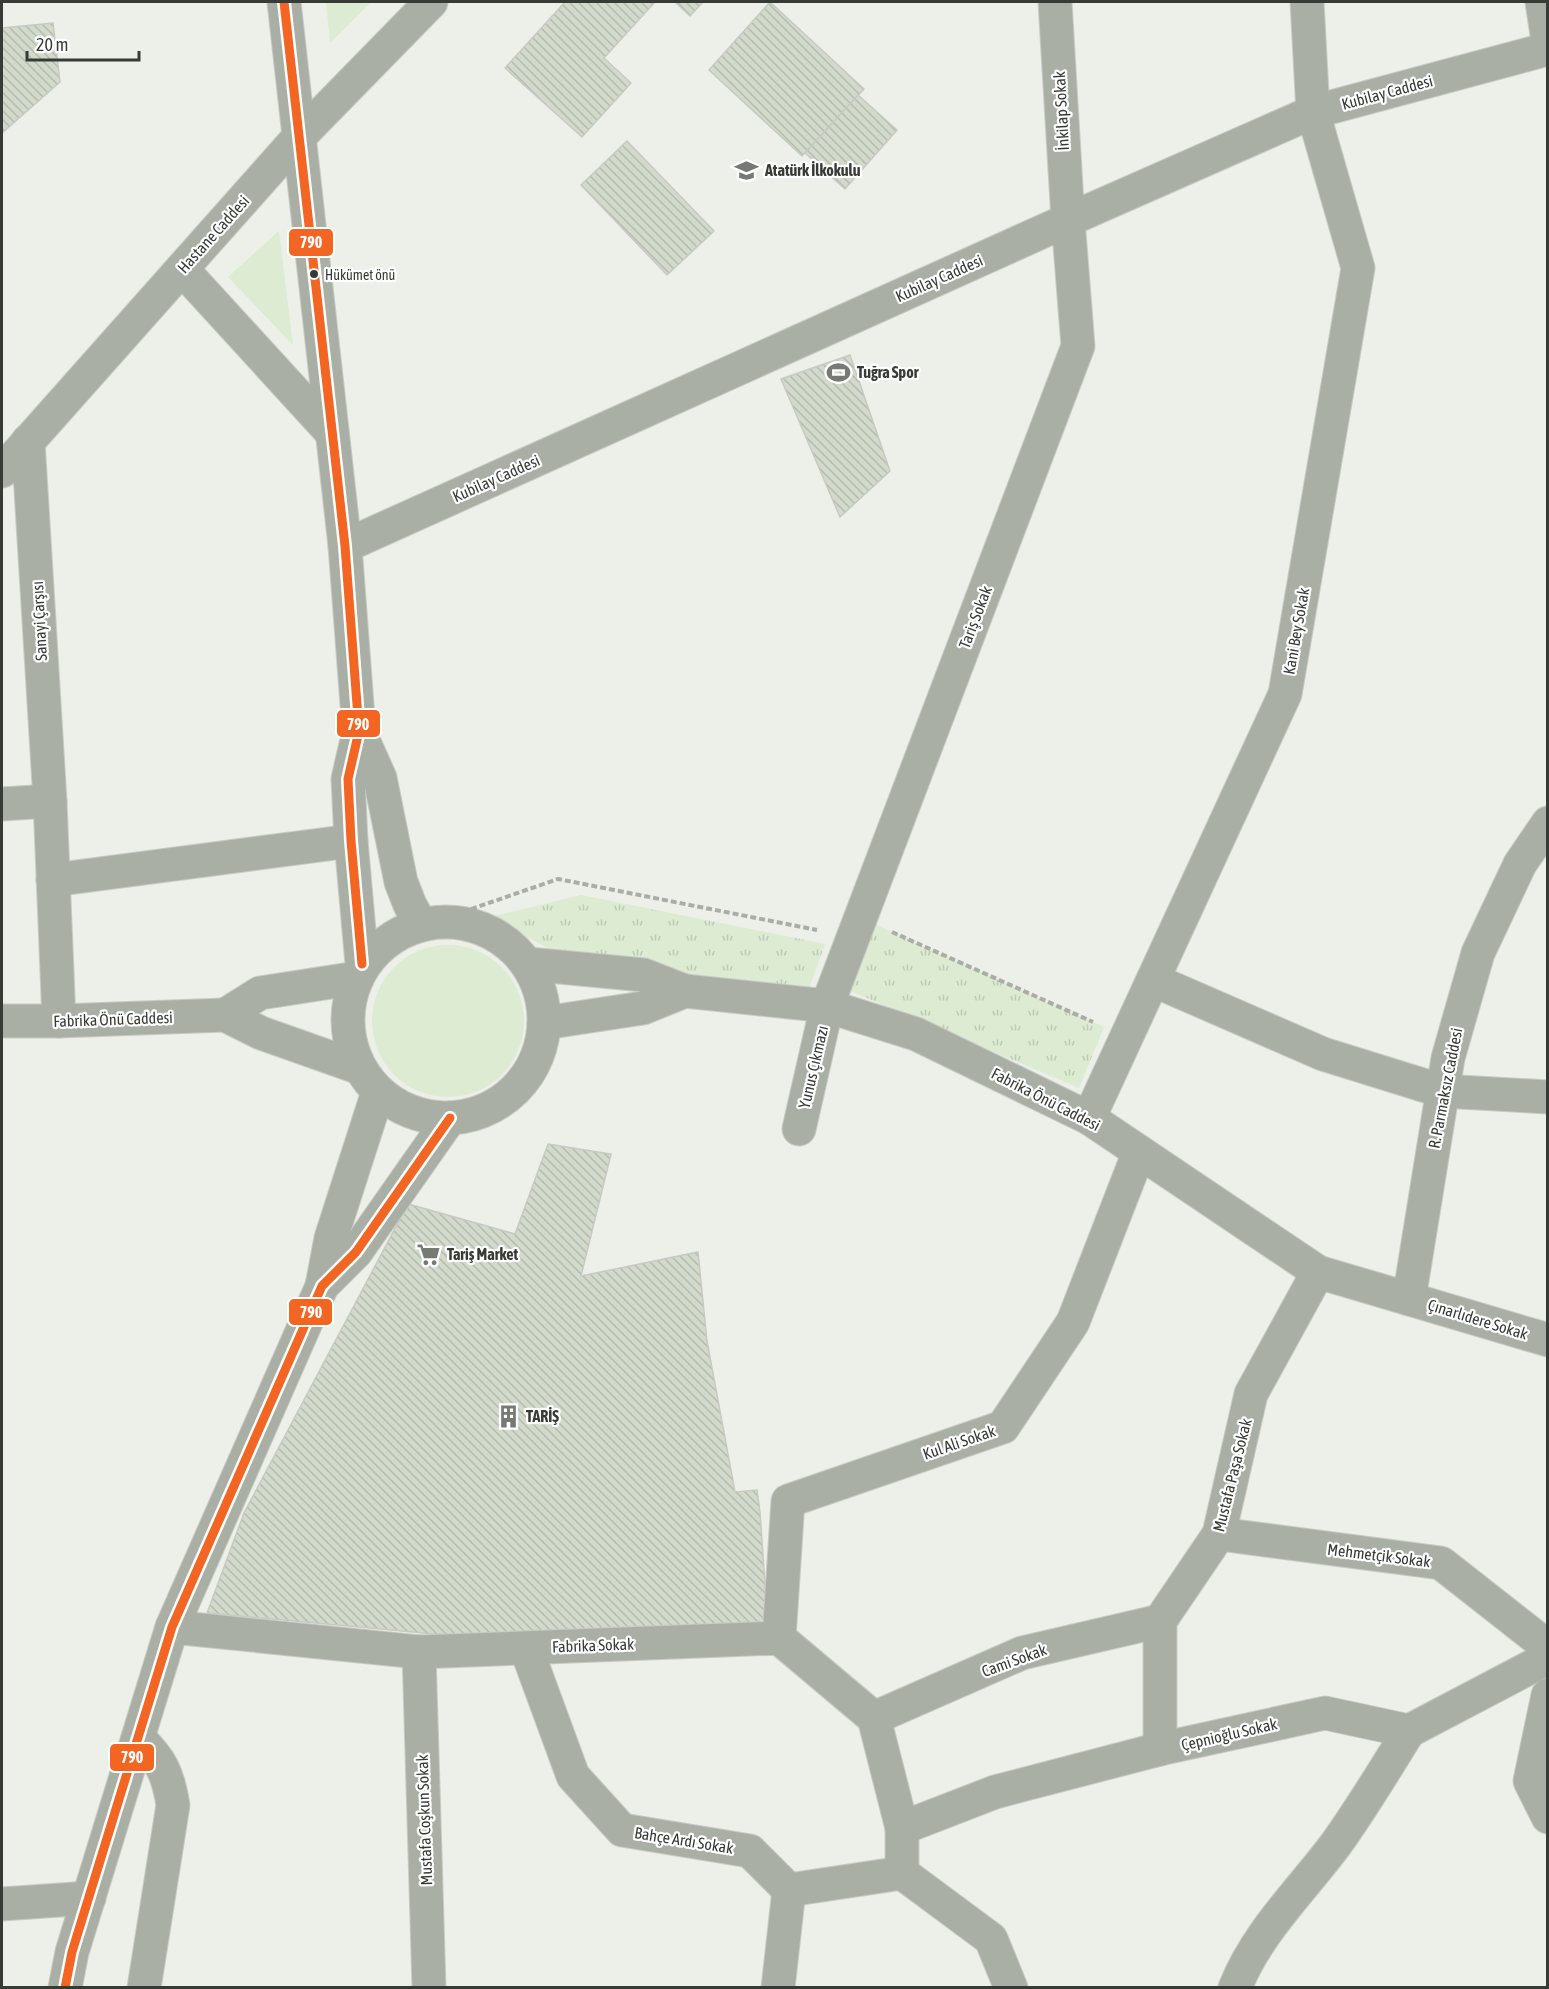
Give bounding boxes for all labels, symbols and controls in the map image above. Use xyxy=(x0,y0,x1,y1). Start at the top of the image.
scale bar xyxy=(27,24,140,62)
text: 20 m xyxy=(36,34,68,55)
street label: İnkilap Sokak xyxy=(1050,71,1073,151)
street label: Kubilay Caddesi xyxy=(1339,71,1435,114)
school or university icon: Atatürk İlkokulu xyxy=(734,157,760,183)
place label: Atatürk İlkokulu xyxy=(764,161,861,179)
street label: Hastane Caddesi xyxy=(174,192,252,276)
line badge: 790 xyxy=(288,228,334,257)
text: 790 xyxy=(300,233,323,251)
street label: Kubilay Caddesi xyxy=(893,251,986,306)
place label: Hükümet önü xyxy=(325,267,395,283)
marker: Hükümet önü xyxy=(308,268,320,280)
sports icon: Tuğra Spor xyxy=(826,359,852,385)
place label: Tuğra Spor xyxy=(857,363,919,381)
street label: Kubilay Caddesi xyxy=(450,451,543,506)
street label: Sanayi Çarşısı xyxy=(28,581,51,661)
street label: Tariş Sokak xyxy=(955,583,996,651)
street label: Kani Bey Sokak xyxy=(1280,586,1313,676)
line badge: 790 xyxy=(336,709,381,738)
text: 790 xyxy=(347,715,370,733)
street label: Fabrika Önü Caddesi xyxy=(53,1008,173,1030)
street label: Yunus Çıkmazı xyxy=(795,1024,832,1110)
street label: R. Parmaksız Caddesi xyxy=(1424,1026,1466,1150)
street label: Fabrika Önü Caddesi xyxy=(989,1064,1103,1134)
supermarket icon: Tariş Market xyxy=(416,1241,442,1267)
place label: Tariş Market xyxy=(447,1245,518,1263)
street label: Çınarlıdere Sokak xyxy=(1426,1295,1530,1344)
line badge: 790 xyxy=(288,1298,333,1326)
text: 790 xyxy=(300,1303,323,1321)
building icon: TARİŞ xyxy=(495,1403,521,1429)
place label: TARİŞ xyxy=(526,1407,559,1425)
street label: Mustafa Paşa Sokak xyxy=(1209,1416,1256,1534)
street label: Kul Ali Sokak xyxy=(920,1421,998,1463)
street label: Mehmetçik Sokak xyxy=(1326,1540,1431,1571)
street label: Fabrika Sokak xyxy=(552,1635,634,1655)
street label: Cami Sokak xyxy=(979,1640,1049,1680)
street label: Çepnioğlu Sokak xyxy=(1179,1714,1279,1755)
line badge: 790 xyxy=(109,1743,155,1772)
text: 790 xyxy=(121,1748,144,1766)
street label: Mustafa Coşkun Sokak xyxy=(413,1754,436,1886)
street label: Bahçe Ardı Sokak xyxy=(633,1823,735,1858)

